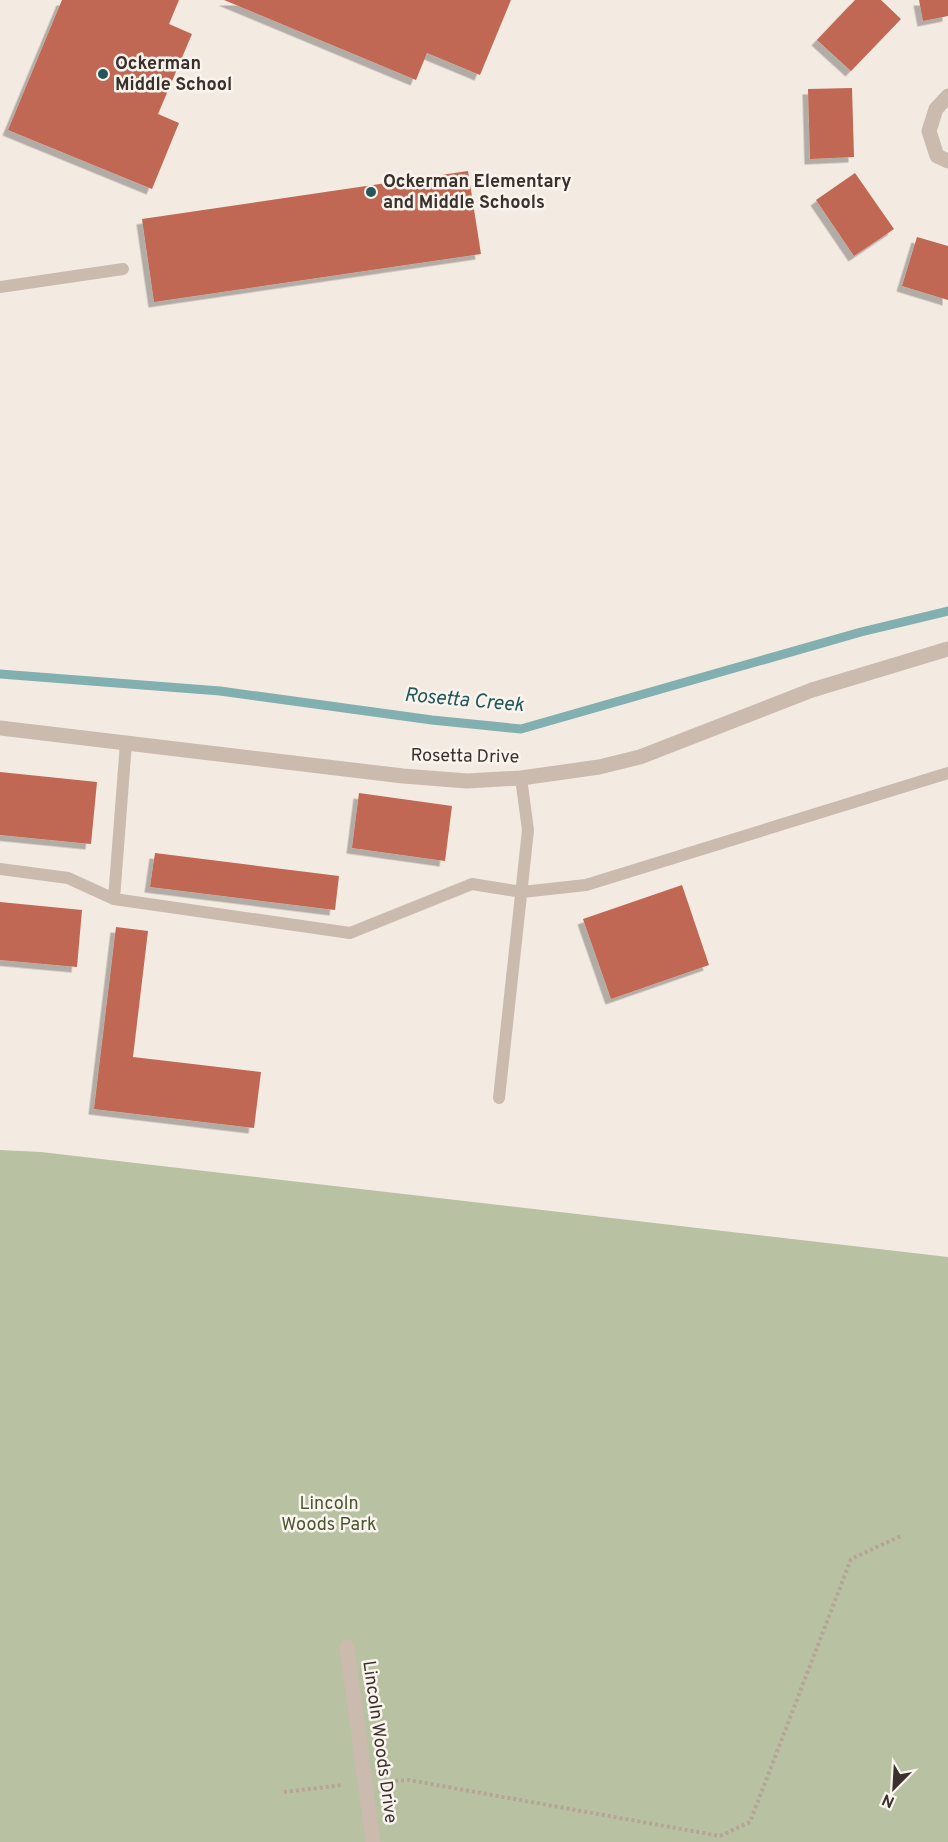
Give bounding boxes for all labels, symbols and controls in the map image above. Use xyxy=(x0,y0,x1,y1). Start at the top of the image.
place label: Ockerman Middle School xyxy=(115,53,232,97)
marker: Ockerman Middle School xyxy=(96,67,110,81)
place label: Ockerman Elementary and Middle Schools xyxy=(383,171,571,215)
marker: Ockerman Elementary and Middle Schools xyxy=(364,185,378,199)
water label: Rosetta Creek xyxy=(403,683,526,719)
street label: Rosetta Drive xyxy=(410,745,520,769)
park label: Lincoln Woods Park xyxy=(281,1493,377,1537)
street label: Lincoln Woods Drive xyxy=(356,1659,402,1825)
north arrow xyxy=(864,1758,924,1818)
text: N xyxy=(879,1788,898,1811)

